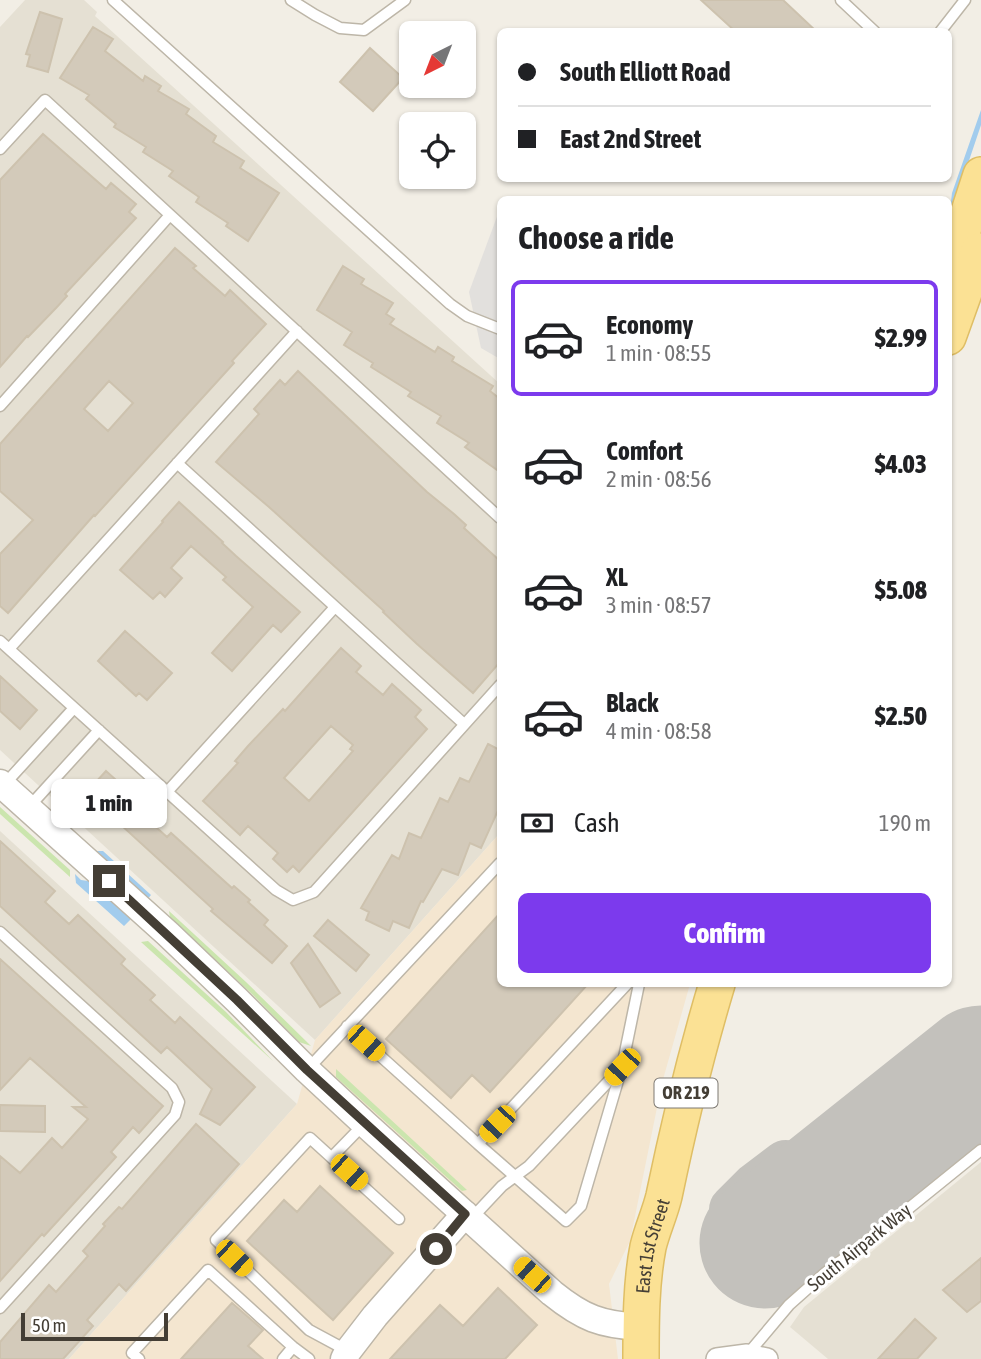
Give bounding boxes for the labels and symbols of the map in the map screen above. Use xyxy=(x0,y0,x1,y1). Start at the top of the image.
north arrow xyxy=(399,21,476,98)
callout: 1 min xyxy=(51,780,167,828)
route end xyxy=(93,865,125,897)
car xyxy=(344,1021,389,1065)
car xyxy=(600,1044,645,1090)
road number: OR 219 xyxy=(654,1078,718,1108)
car xyxy=(475,1101,520,1147)
car xyxy=(327,1150,372,1194)
street label: East 1st Street xyxy=(631,1196,674,1294)
street label: South Airpark Way xyxy=(803,1198,915,1295)
route start xyxy=(420,1233,452,1265)
car xyxy=(212,1236,257,1280)
car xyxy=(510,1253,555,1297)
scale bar xyxy=(21,1310,168,1342)

